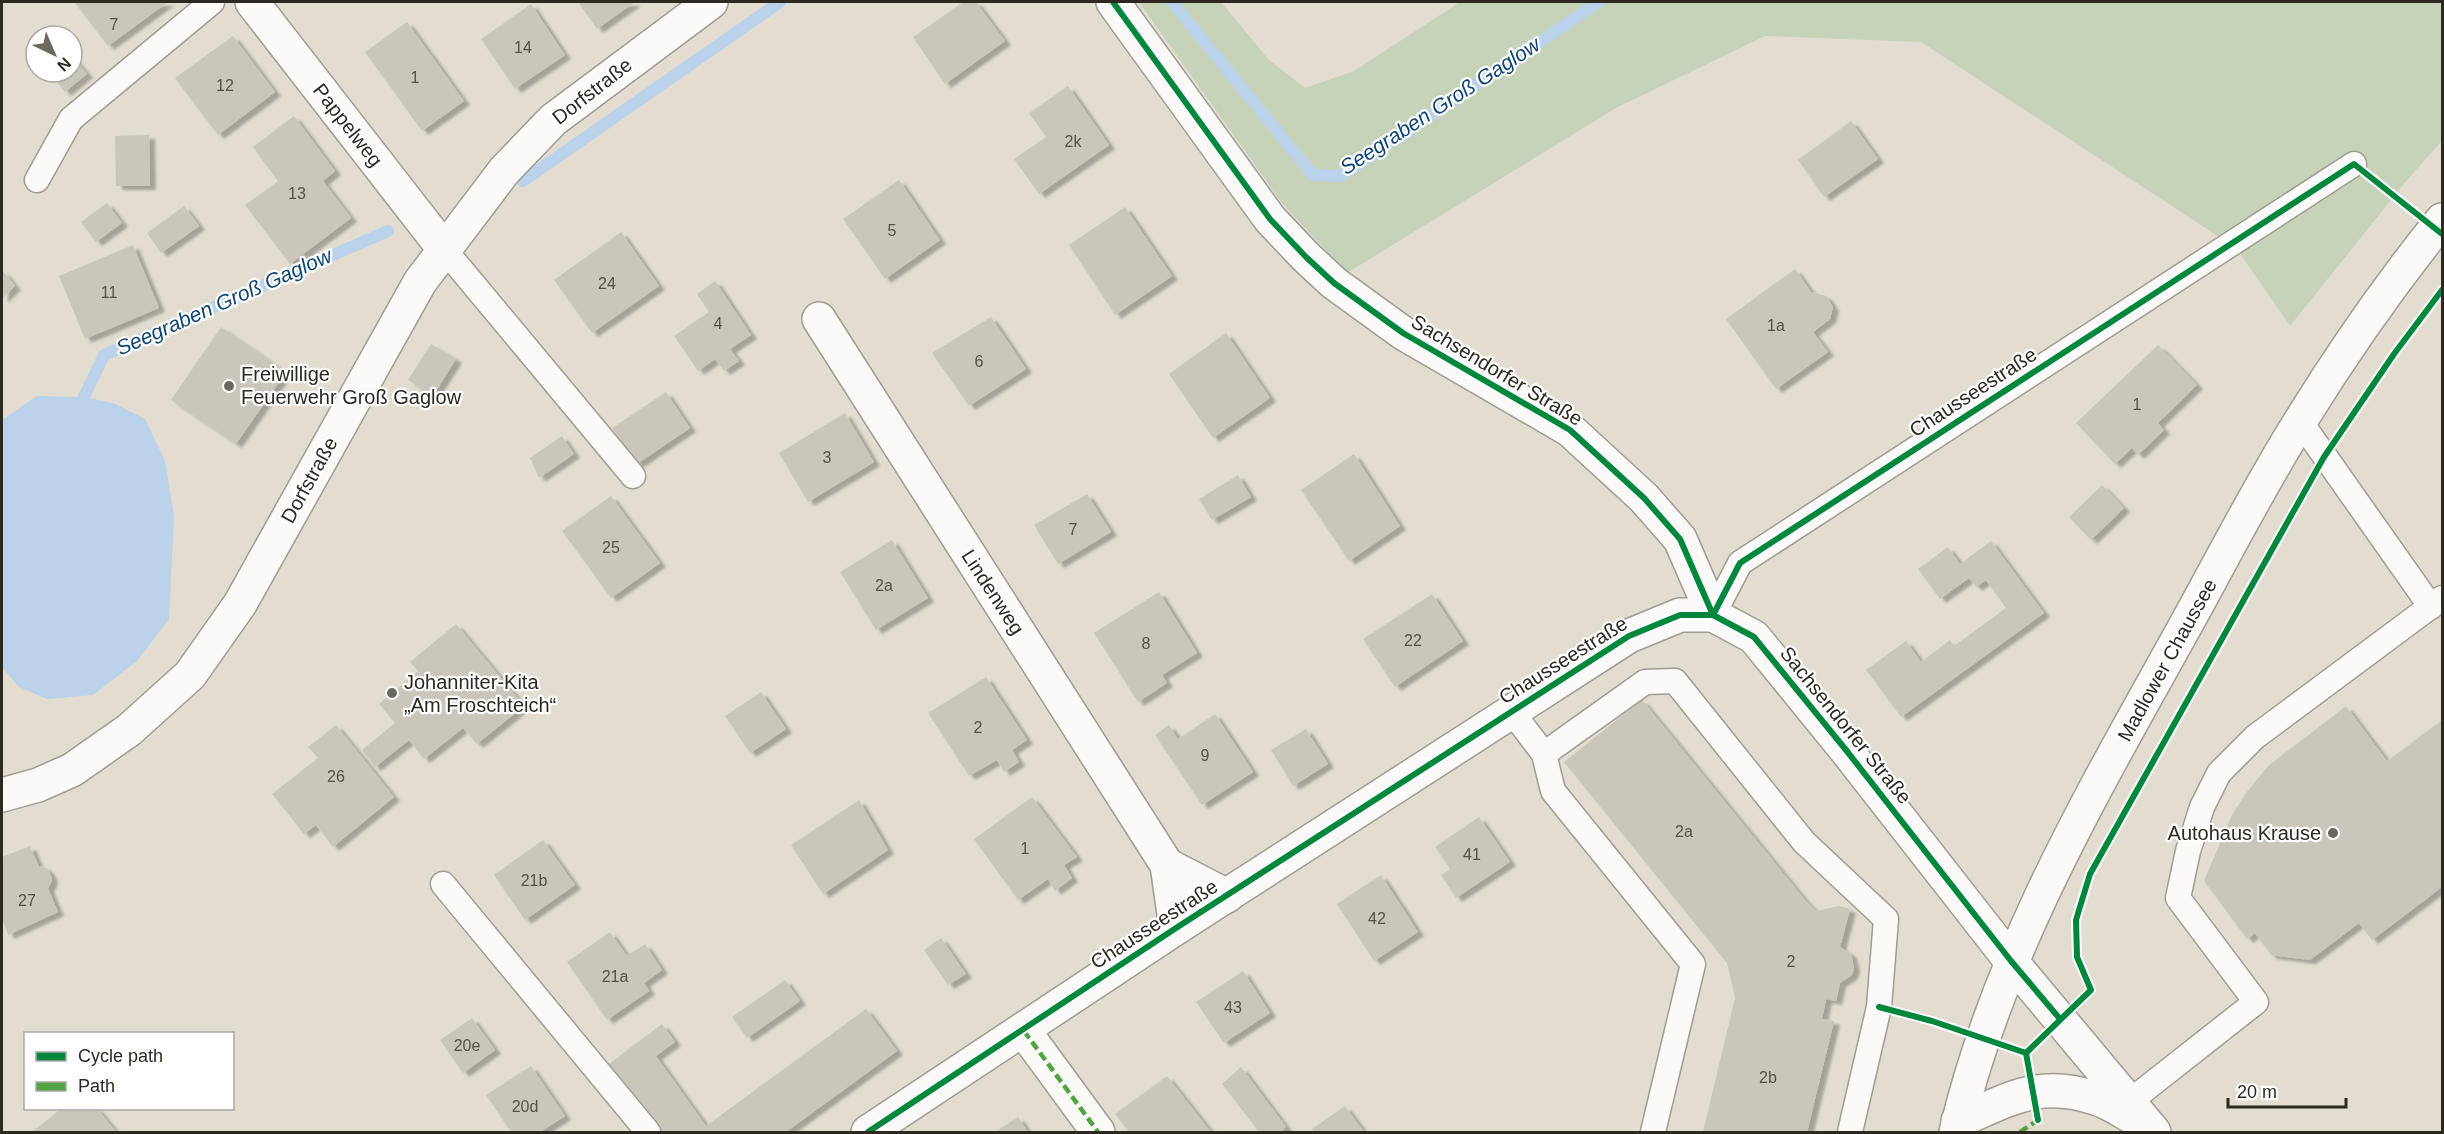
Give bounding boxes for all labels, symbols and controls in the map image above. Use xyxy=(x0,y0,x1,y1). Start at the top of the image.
house number: 7 xyxy=(110,16,119,33)
north arrow xyxy=(24,24,84,84)
water label: Seegraben Groß Gaglow xyxy=(1336,31,1545,179)
house number: 14 xyxy=(514,39,532,56)
street label: Dorfstraße xyxy=(548,53,636,129)
text: N xyxy=(54,54,74,75)
house number: 1 xyxy=(411,69,420,86)
house number: 12 xyxy=(216,77,234,94)
street label: Pappelweg xyxy=(309,79,387,171)
house number: 2k xyxy=(1065,133,1082,150)
house number: 13 xyxy=(288,185,306,202)
house number: 5 xyxy=(888,222,897,239)
water label: Seegraben Groß Gaglow xyxy=(112,243,337,360)
house number: 24 xyxy=(598,275,616,292)
house number: 11 xyxy=(101,284,117,301)
street label: Sachsendorfer Straße xyxy=(1407,310,1587,430)
house number: 4 xyxy=(714,315,723,332)
house number: 1a xyxy=(1767,317,1785,334)
street label: Chausseestraße xyxy=(1905,343,2041,441)
house number: 6 xyxy=(975,353,984,370)
place label: Freiwillige Feuerwehr Groß Gaglow xyxy=(241,363,462,408)
marker: Freiwillige Feuerwehr Groß Gaglow xyxy=(222,379,236,393)
house number: 1 xyxy=(2133,396,2142,413)
street label: Dorfstraße xyxy=(276,433,342,527)
house number: 3 xyxy=(823,449,832,466)
house number: 7 xyxy=(1069,521,1078,538)
house number: 25 xyxy=(602,539,620,556)
street label: Lindenweg xyxy=(957,545,1029,639)
street label: Madlower Chaussee xyxy=(2113,575,2221,745)
house number: 2a xyxy=(875,577,893,594)
street label: Chausseestraße xyxy=(1495,612,1631,708)
house number: 22 xyxy=(1404,632,1422,649)
house number: 8 xyxy=(1142,635,1151,652)
street label: Sachsendorfer Straße xyxy=(1776,642,1916,808)
place label: Johanniter-Kita „Am Froschteich“ xyxy=(404,671,556,716)
marker: Johanniter-Kita „Am Froschteich“ xyxy=(385,686,399,700)
house number: 2 xyxy=(974,719,983,736)
house number: 9 xyxy=(1201,747,1210,764)
house number: 26 xyxy=(327,768,345,785)
place label: Autohaus Krause xyxy=(2168,822,2321,844)
house number: 2a xyxy=(1675,823,1693,840)
marker: Autohaus Krause xyxy=(2326,826,2340,840)
house number: 1 xyxy=(1021,840,1030,857)
house number: 41 xyxy=(1463,846,1481,863)
house number: 21b xyxy=(521,872,547,889)
street label: Chausseestraße xyxy=(1086,875,1222,973)
house number: 27 xyxy=(18,892,36,909)
house number: 42 xyxy=(1368,910,1386,927)
house number: 2 xyxy=(1787,953,1796,970)
house number: 21a xyxy=(602,968,628,985)
house number: 43 xyxy=(1224,999,1242,1016)
legend xyxy=(24,1032,234,1110)
house number: 20e xyxy=(454,1037,480,1054)
text: Cycle path xyxy=(78,1046,163,1066)
house number: 2b xyxy=(1759,1069,1777,1086)
scale bar xyxy=(2228,1071,2346,1109)
text: Path xyxy=(78,1076,115,1096)
text: 20 m xyxy=(2237,1082,2277,1102)
house number: 20d xyxy=(512,1098,538,1115)

